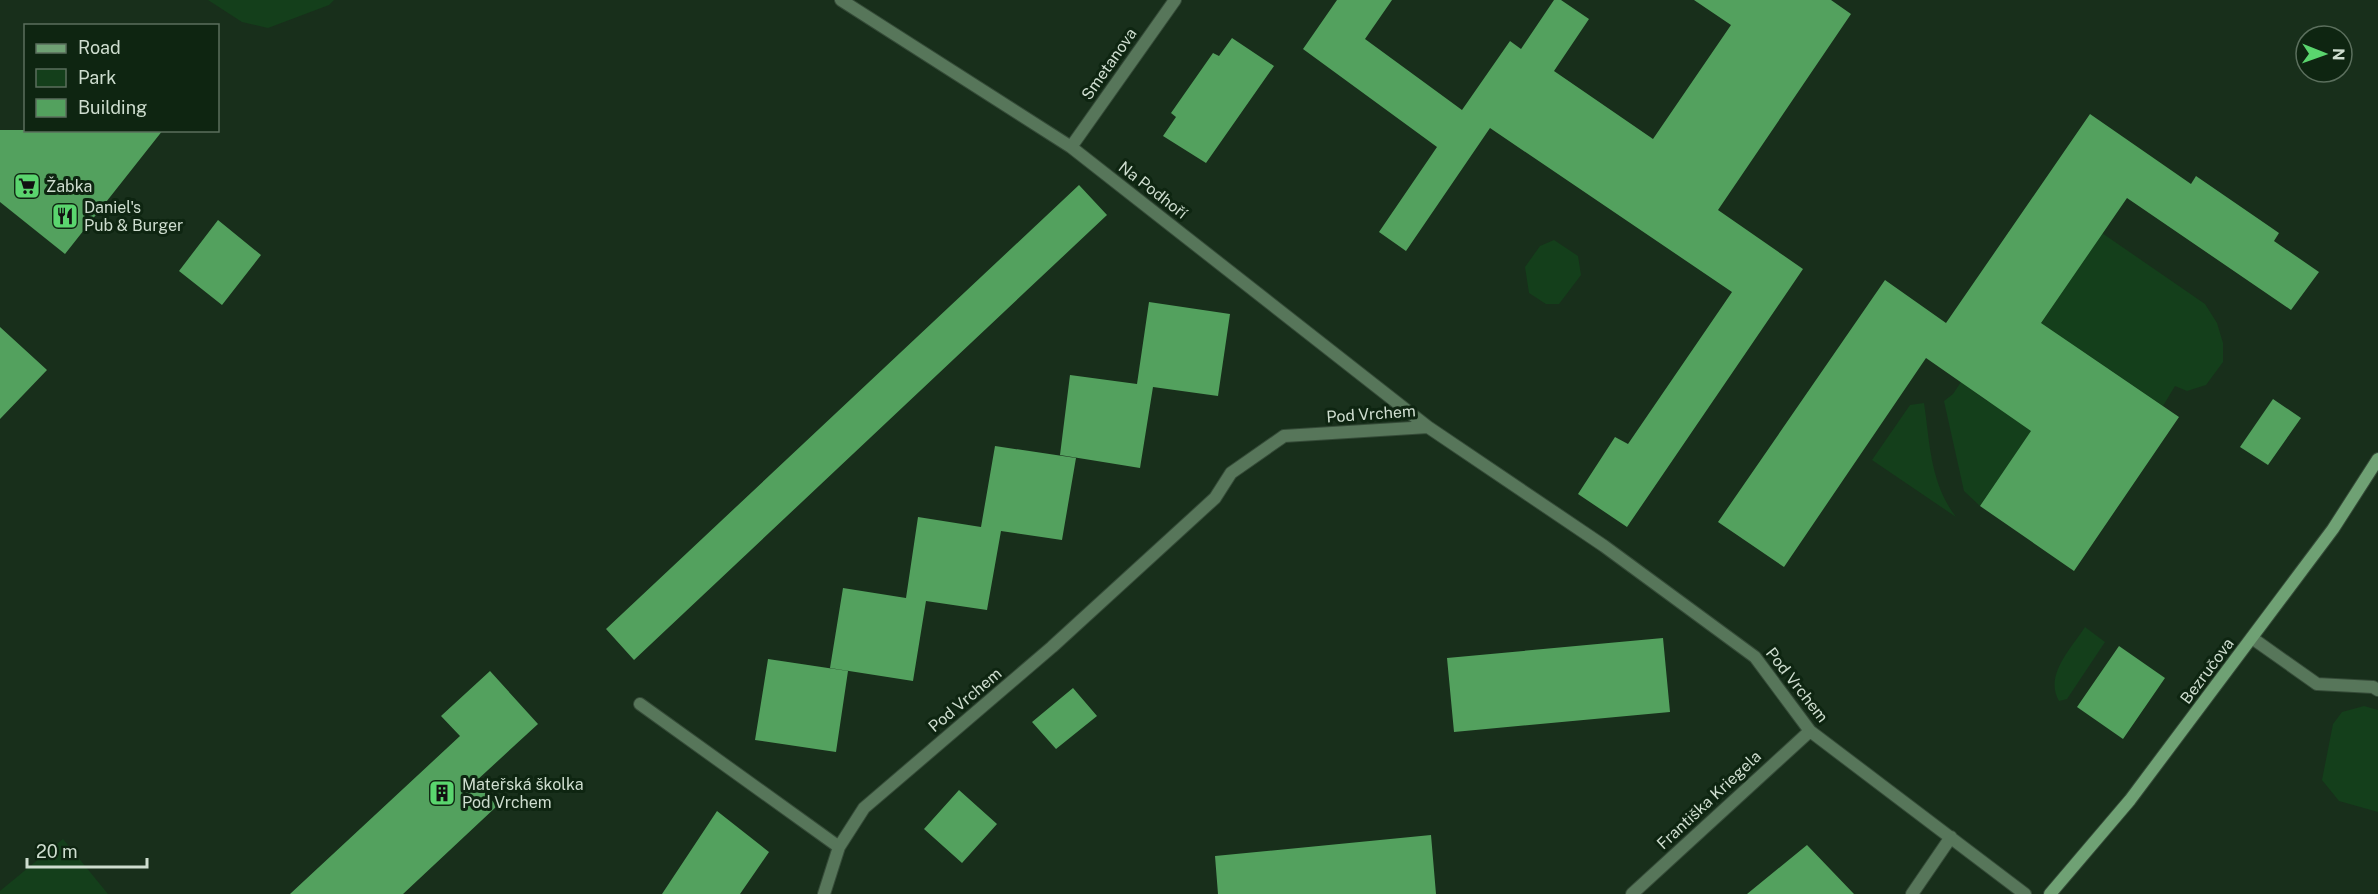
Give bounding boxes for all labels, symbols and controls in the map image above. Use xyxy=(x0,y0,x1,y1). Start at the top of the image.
legend xyxy=(24,24,219,132)
north arrow xyxy=(2294,24,2354,84)
street label: Smetanova xyxy=(1077,25,1141,103)
text: Road xyxy=(78,37,121,58)
text: N xyxy=(2329,48,2348,61)
text: Park xyxy=(78,67,116,88)
text: Building xyxy=(78,97,147,118)
street label: Na Podhoří xyxy=(1115,157,1192,223)
supermarket icon: Žabka xyxy=(12,171,42,201)
place label: Žabka xyxy=(46,176,92,196)
place label: Daniel's Pub & Burger xyxy=(84,198,183,235)
restaurant icon: Daniel's Pub & Burger xyxy=(50,201,80,231)
street label: Pod Vrchem xyxy=(1326,401,1416,427)
street label: Bezručova xyxy=(2176,634,2238,708)
street label: Pod Vrchem xyxy=(1762,644,1832,726)
street label: Pod Vrchem xyxy=(925,664,1005,736)
street label: Františka Kriegela xyxy=(1653,747,1765,853)
place label: Mateřská školka Pod Vrchem xyxy=(462,775,584,812)
building icon: Mateřská školka Pod Vrchem xyxy=(427,778,457,808)
scale bar xyxy=(27,831,147,869)
text: 20 m xyxy=(36,841,78,862)

